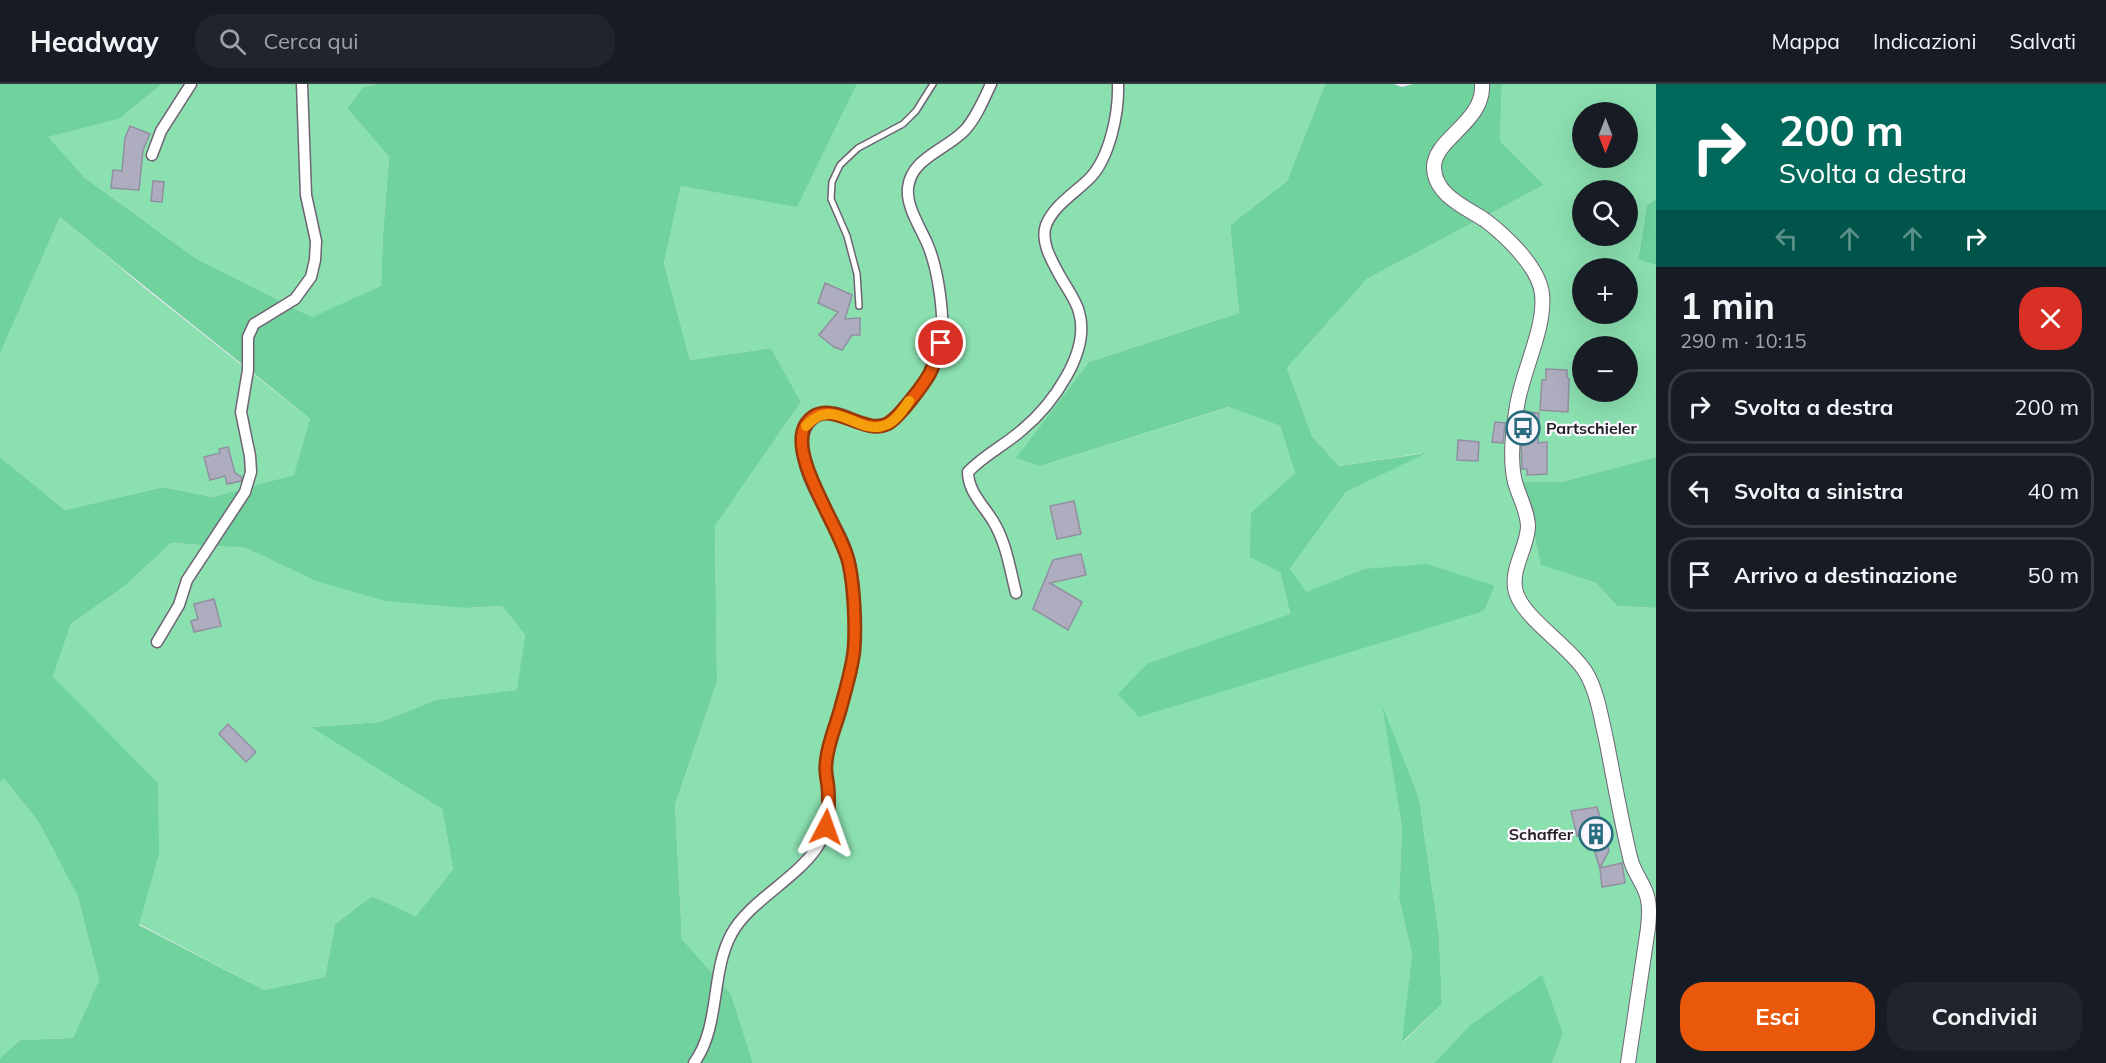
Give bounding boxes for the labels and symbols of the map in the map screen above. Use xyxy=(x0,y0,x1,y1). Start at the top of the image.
north arrow xyxy=(1572,102,1638,168)
pin xyxy=(915,317,966,368)
bus stop icon: Partschieler xyxy=(1505,410,1541,446)
place label: Partschieler xyxy=(1546,418,1638,438)
position arrow xyxy=(794,795,858,859)
building icon: Schaffer xyxy=(1578,816,1614,852)
place label: Schaffer xyxy=(1509,824,1574,844)

